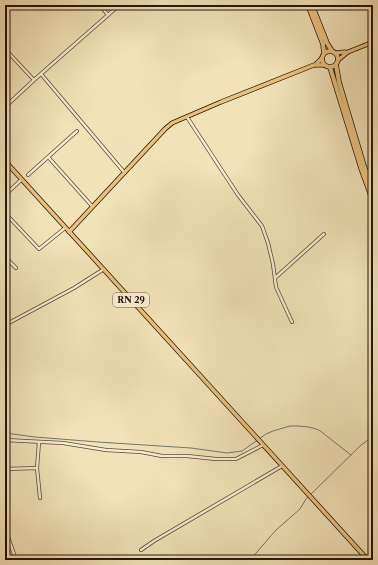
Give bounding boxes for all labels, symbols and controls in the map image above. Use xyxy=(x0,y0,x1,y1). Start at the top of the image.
road number: RN 29 xyxy=(113,293,149,307)

